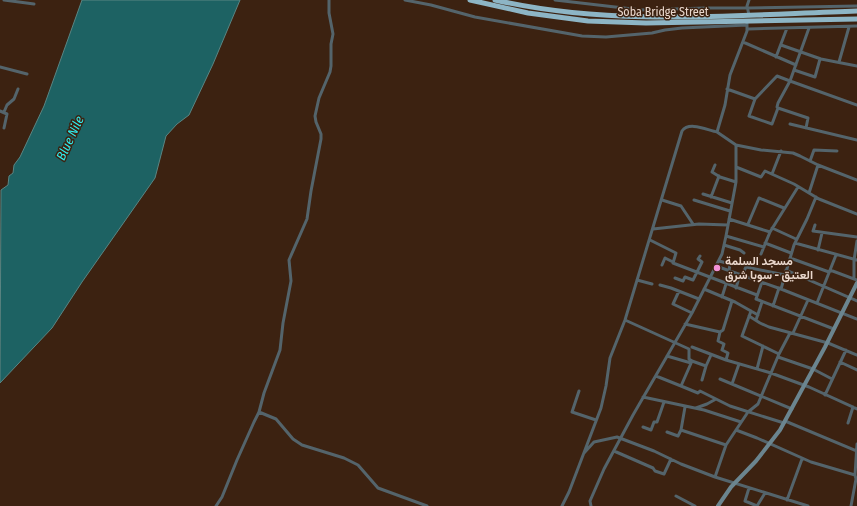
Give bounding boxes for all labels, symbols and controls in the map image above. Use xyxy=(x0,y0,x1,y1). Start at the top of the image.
street label: Soba Bridge Street xyxy=(617,5,709,19)
water label: Blue Nile xyxy=(53,113,87,163)
place label: مسجد السلمة العتيق - سوبا شرق xyxy=(725,254,813,283)
marker: مسجد السلمة العتيق - سوبا شرق xyxy=(712,263,722,273)

